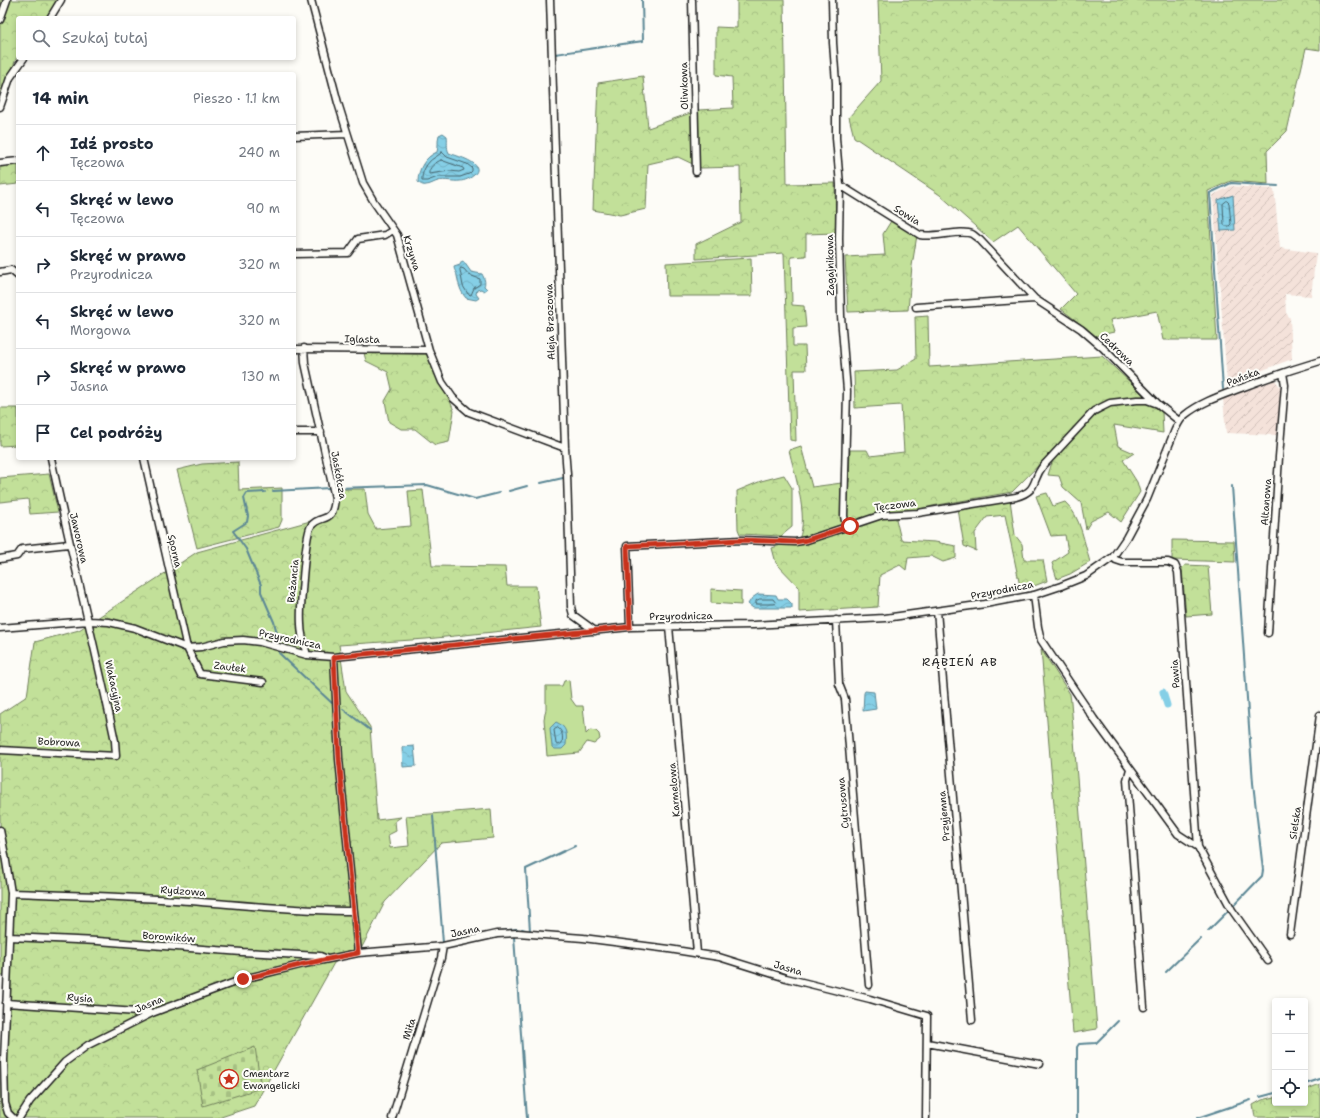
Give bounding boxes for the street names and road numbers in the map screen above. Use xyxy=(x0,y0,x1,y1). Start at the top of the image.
street label: Oliwkowa xyxy=(677,61,691,110)
street label: Sowia xyxy=(891,202,923,229)
street label: Zagajnikowa xyxy=(823,233,837,296)
street label: Krzywa xyxy=(400,234,424,273)
street label: Aleja Brzozowa xyxy=(542,283,558,360)
street label: Cedrowa xyxy=(1097,330,1137,369)
street label: Iglasta xyxy=(344,332,381,346)
street label: Pańska xyxy=(1225,365,1262,389)
street label: Jaskółcza xyxy=(328,450,350,501)
street label: Altanowa xyxy=(1258,477,1274,526)
street label: Tęczowa xyxy=(873,496,917,514)
street label: Jaworowa xyxy=(67,512,91,565)
street label: Sporna xyxy=(165,533,185,570)
street label: Bażancia xyxy=(284,558,302,603)
street label: Przyrodnicza xyxy=(970,577,1035,602)
street label: Przyrodnicza xyxy=(649,609,714,623)
street label: Przyrodnicza xyxy=(258,626,323,652)
street label: Pawia xyxy=(1167,658,1182,689)
street label: Wakacyjna xyxy=(102,659,126,714)
street label: Zaułek xyxy=(213,659,247,675)
street label: Bobrowa xyxy=(37,734,81,750)
street label: Karmelowa xyxy=(665,762,683,818)
street label: Cytrusowa xyxy=(834,776,852,829)
street label: Przyjemna xyxy=(935,789,953,842)
street label: Sielska xyxy=(1286,805,1304,840)
street label: Rydzowa xyxy=(160,883,207,899)
street label: Jasna xyxy=(449,921,481,940)
street label: Borowików xyxy=(142,929,196,945)
street label: Jasna xyxy=(772,958,805,978)
street label: Rysia xyxy=(67,991,94,1005)
street label: Jasna xyxy=(133,992,166,1016)
street label: Miła xyxy=(400,1016,419,1041)

